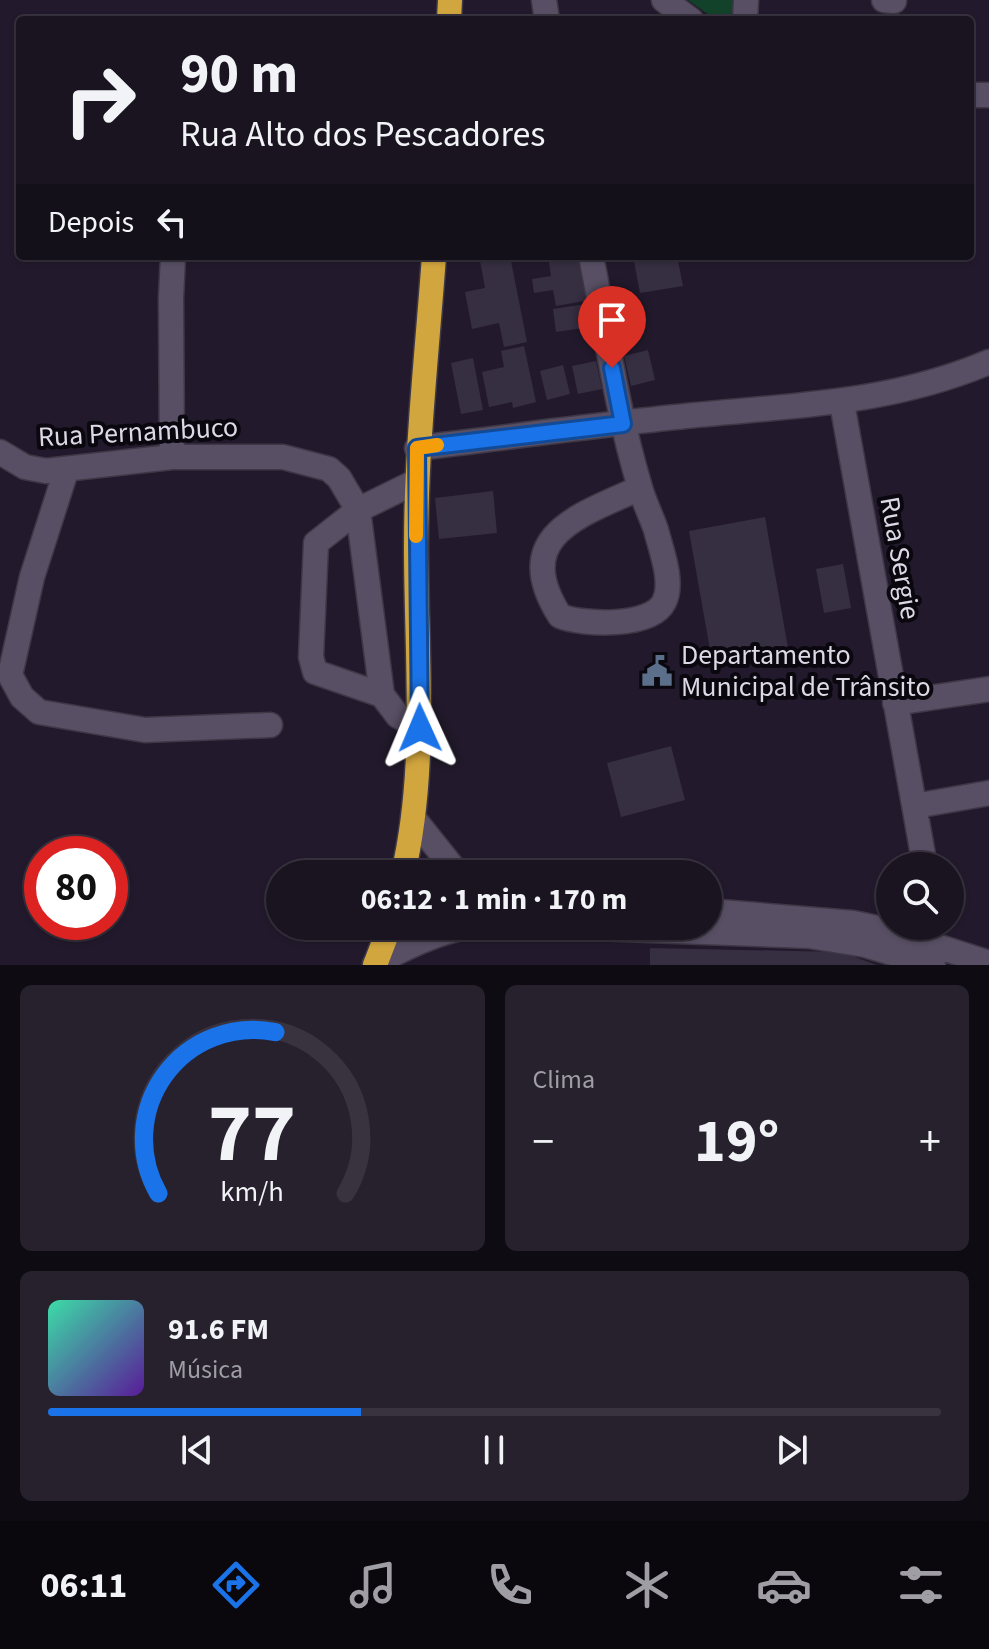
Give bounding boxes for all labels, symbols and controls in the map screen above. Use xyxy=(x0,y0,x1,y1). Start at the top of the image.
text: 90 m xyxy=(180,35,298,114)
icon: right xyxy=(48,48,152,152)
text: Rua Alto dos Pescadores xyxy=(180,109,545,160)
icon: left xyxy=(150,200,194,244)
text: Depois xyxy=(48,201,134,244)
pin xyxy=(578,286,646,368)
icon: arrive xyxy=(590,298,634,342)
street label: Rua Pernambuco xyxy=(37,407,239,457)
street label: Rua Sergie xyxy=(870,493,930,623)
place label: Departamento Municipal de Trânsito xyxy=(681,635,931,707)
public building icon: Departamento Municipal de Trânsito xyxy=(640,654,674,688)
position arrow xyxy=(378,686,462,770)
speed limit sign: 80 xyxy=(24,836,128,940)
map controls xyxy=(876,852,964,940)
button: search xyxy=(876,852,964,940)
text: 06:12 · 1 min · 170 m xyxy=(361,878,627,921)
text: Clima xyxy=(533,1061,595,1098)
text: 77 xyxy=(208,1075,296,1193)
text: 19° xyxy=(694,1100,779,1185)
text: − xyxy=(533,1111,554,1174)
text: + xyxy=(919,1111,941,1174)
text: km/h xyxy=(221,1172,284,1212)
text: 91.6 FM xyxy=(168,1308,269,1351)
text: Música xyxy=(168,1351,243,1388)
icon: previous xyxy=(175,1428,219,1472)
icon: pause xyxy=(472,1428,516,1472)
icon: next xyxy=(770,1428,814,1472)
icon: directions xyxy=(208,1557,264,1613)
icon: music xyxy=(345,1557,401,1613)
icon: phone xyxy=(482,1557,538,1613)
icon: climate xyxy=(619,1557,675,1613)
icon: car xyxy=(756,1557,812,1613)
icon: filters xyxy=(893,1557,949,1613)
text: 06:11 xyxy=(40,1560,127,1611)

